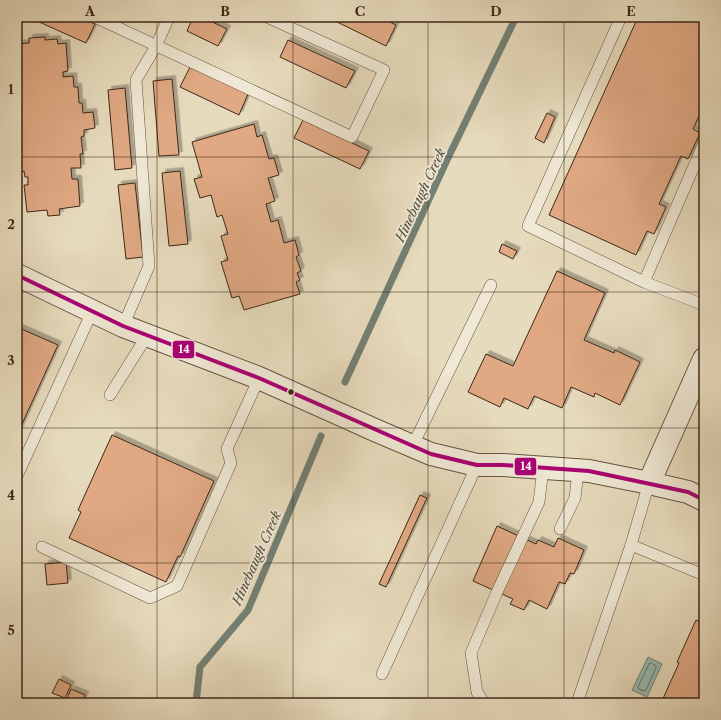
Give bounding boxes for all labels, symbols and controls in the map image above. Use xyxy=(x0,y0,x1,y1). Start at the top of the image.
text: A xyxy=(84,3,96,19)
text: B xyxy=(220,3,230,19)
text: C xyxy=(355,3,365,19)
text: D xyxy=(490,3,502,19)
text: E xyxy=(626,3,636,19)
text: 1 xyxy=(8,81,14,97)
water label: Hinebaugh Creek xyxy=(391,145,449,245)
text: 2 xyxy=(7,216,15,232)
line badge: 14 xyxy=(172,340,195,359)
text: 14 xyxy=(178,342,190,356)
text: 3 xyxy=(7,352,15,368)
unlabelled marker xyxy=(286,387,296,397)
line badge: 14 xyxy=(514,457,537,476)
text: 14 xyxy=(520,459,532,473)
text: 4 xyxy=(7,487,15,503)
water label: Hinebaugh Creek xyxy=(228,508,284,609)
text: 5 xyxy=(7,622,15,638)

